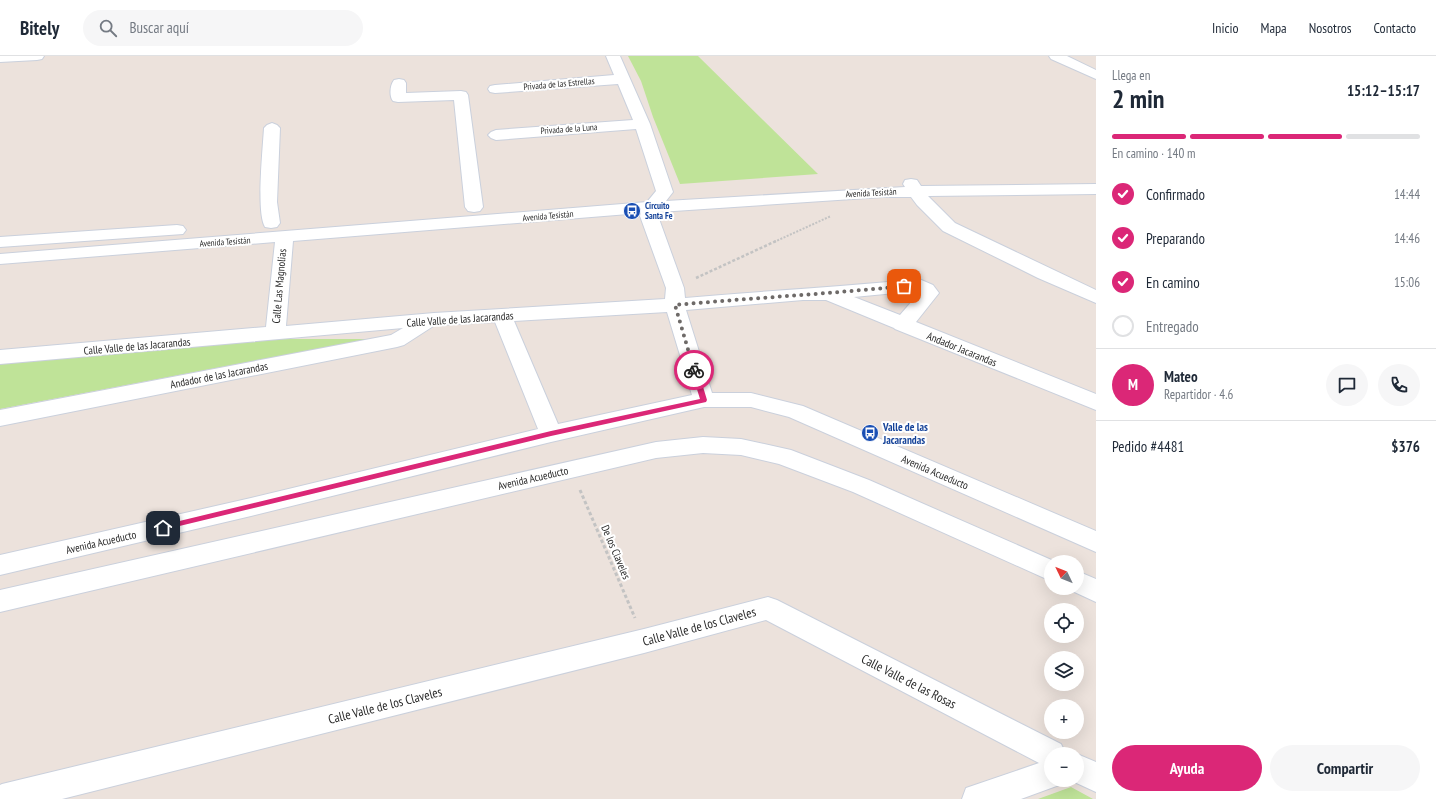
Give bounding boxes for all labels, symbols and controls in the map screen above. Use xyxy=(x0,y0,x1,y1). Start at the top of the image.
search box xyxy=(83,10,363,46)
text: Bitely xyxy=(20,16,59,40)
icon: search xyxy=(97,17,119,39)
text: Buscar aquí xyxy=(129,18,189,37)
text: Inicio xyxy=(1212,19,1239,37)
text: Mapa xyxy=(1261,19,1287,37)
text: Nosotros xyxy=(1309,19,1352,37)
text: Contacto xyxy=(1374,19,1416,37)
text: Llega en xyxy=(1112,67,1150,84)
street label: Privada de las Estrellas xyxy=(523,75,595,92)
text: 15:12–15:17 xyxy=(1347,81,1420,100)
text: 2 min xyxy=(1112,82,1165,115)
street label: Privada de la Luna xyxy=(540,121,598,136)
text: En camino · 140 m xyxy=(1112,145,1196,162)
icon: check xyxy=(1112,183,1134,205)
text: Confirmado xyxy=(1146,185,1205,204)
street label: Avenida Tesistán xyxy=(845,186,897,199)
text: 14:44 xyxy=(1394,186,1420,203)
place label: Circuito Santa Fe xyxy=(645,200,673,221)
bus stop icon: Circuito Santa Fe xyxy=(622,201,642,221)
street label: Avenida Tesistán xyxy=(522,208,574,223)
icon: check xyxy=(1112,227,1134,249)
text: Preparando xyxy=(1146,229,1205,248)
text: 14:46 xyxy=(1394,230,1420,247)
street label: Avenida Tesistán xyxy=(199,234,251,249)
street label: Calle Las Magnolias xyxy=(269,248,289,324)
pin xyxy=(887,269,921,303)
icon: check xyxy=(1112,271,1134,293)
text: En camino xyxy=(1146,273,1200,292)
text: 15:06 xyxy=(1394,274,1420,291)
icon: bag xyxy=(893,275,915,297)
street label: Calle Valle de las Jacarandas xyxy=(406,308,514,330)
text: Entregado xyxy=(1146,317,1199,336)
street label: Andador Jacarandas xyxy=(925,329,999,370)
street label: Calle Valle de las Jacarandas xyxy=(83,334,191,358)
courier xyxy=(674,350,714,390)
street label: Andador de las Jacarandas xyxy=(169,359,269,391)
icon: bike xyxy=(683,359,705,381)
button: chat xyxy=(1326,364,1368,406)
button: phone xyxy=(1378,364,1420,406)
text: Mateo xyxy=(1164,367,1198,386)
text: M xyxy=(1128,375,1138,394)
text: Repartidor · 4.6 xyxy=(1164,386,1233,403)
place label: Valle de las Jacarandas xyxy=(882,420,928,447)
bus stop icon: Valle de las Jacarandas xyxy=(860,423,880,443)
text: Pedido #4481 xyxy=(1112,437,1184,456)
text: $376 xyxy=(1391,437,1420,456)
street label: Avenida Acueducto xyxy=(899,452,971,493)
street label: Avenida Acueducto xyxy=(497,463,570,493)
pin xyxy=(146,511,180,545)
icon: home xyxy=(152,517,174,539)
street label: De los Claveles xyxy=(598,523,634,582)
street label: Avenida Acueducto xyxy=(65,527,138,557)
north arrow xyxy=(1044,555,1084,595)
map controls xyxy=(1044,555,1084,787)
street label: Calle Valle de los Claveles xyxy=(641,603,758,650)
button: locate xyxy=(1044,603,1084,643)
street label: Calle Valle de las Rosas xyxy=(858,650,959,713)
button: layers xyxy=(1044,651,1084,691)
street label: Calle Valle de los Claveles xyxy=(326,683,444,728)
button: + xyxy=(1044,699,1084,739)
button: Ayuda xyxy=(1112,745,1262,791)
button: Compartir xyxy=(1270,745,1420,791)
button: − xyxy=(1044,747,1084,787)

